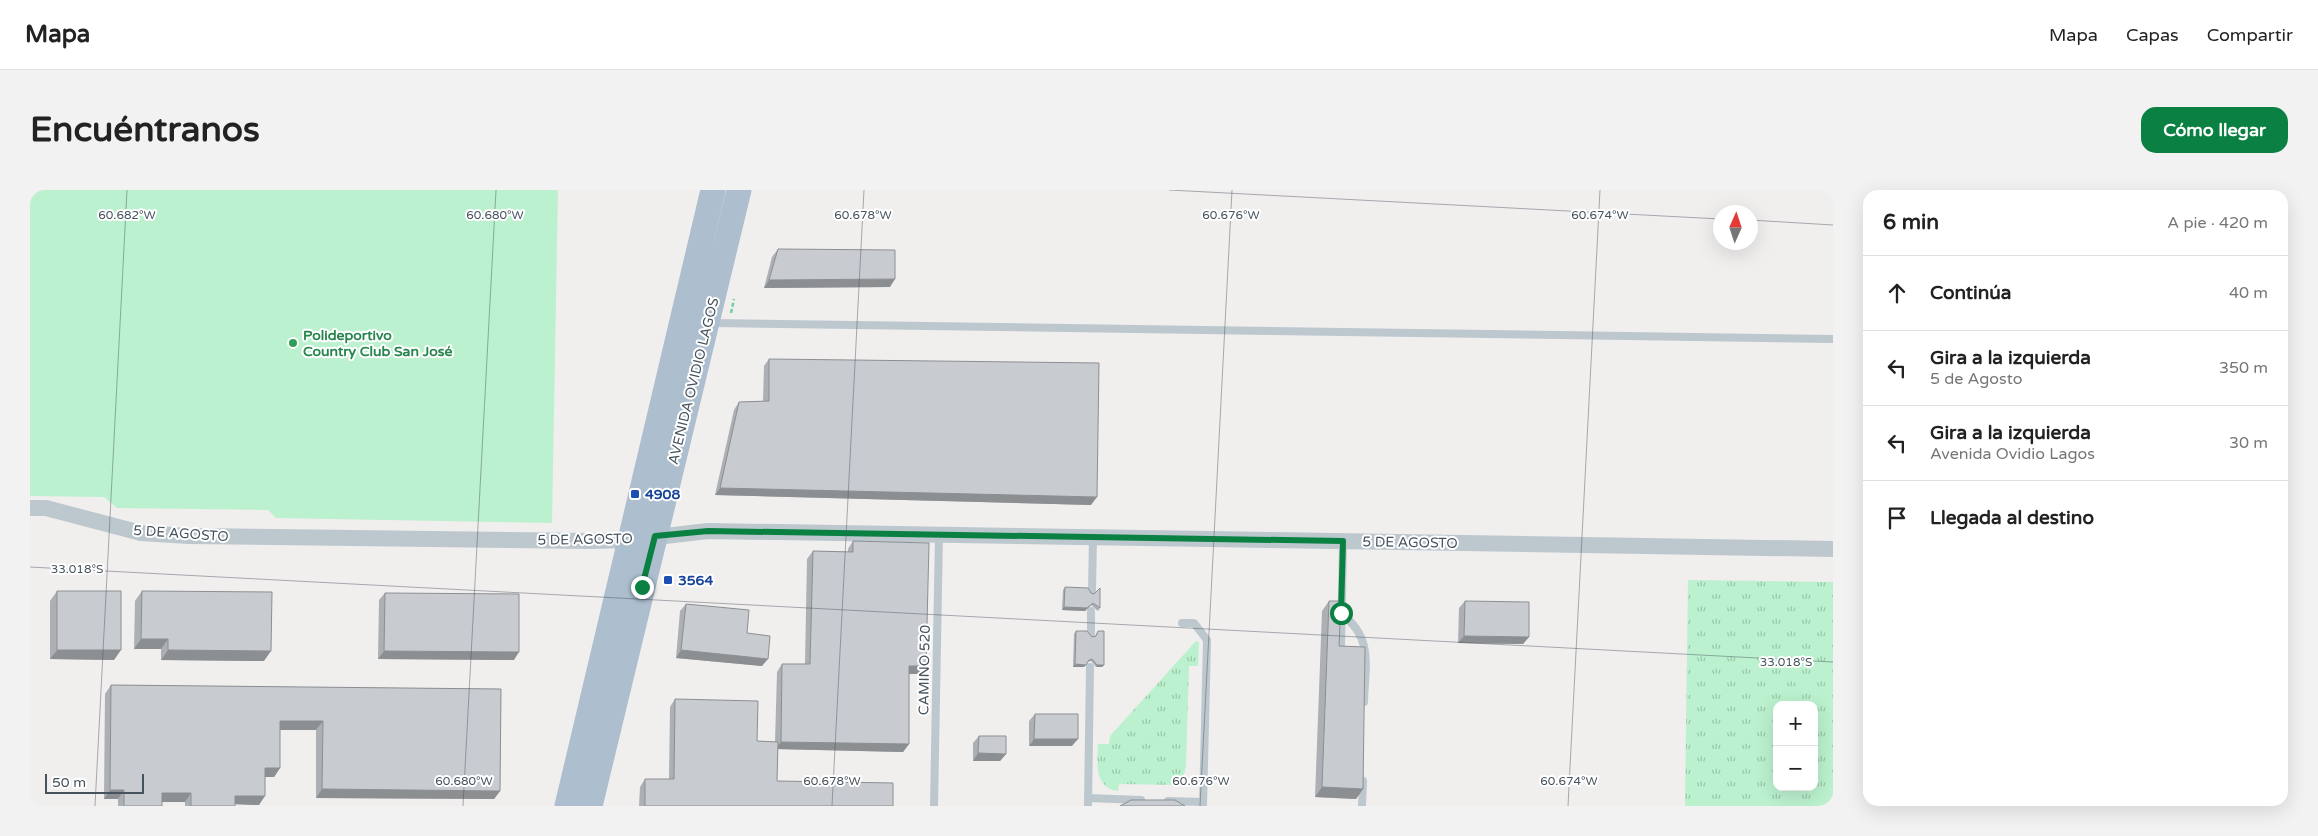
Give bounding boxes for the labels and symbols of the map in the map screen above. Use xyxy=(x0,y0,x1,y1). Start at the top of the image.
north arrow xyxy=(1713,205,1758,250)
text: 60.682°W xyxy=(98,208,156,222)
text: 60.680°W xyxy=(466,208,524,222)
text: 60.678°W xyxy=(834,208,892,222)
text: 60.676°W xyxy=(1202,208,1260,222)
text: 60.674°W xyxy=(1571,208,1629,222)
street label: AVENIDA OVIDIO LAGOS xyxy=(665,296,723,466)
place label: Polideportivo Country Club San José xyxy=(303,327,452,360)
marker: Polideportivo Country Club San José xyxy=(287,337,299,349)
place label: 4908 xyxy=(645,486,680,503)
marker: 4908 xyxy=(629,488,641,500)
street label: 5 DE AGOSTO xyxy=(133,522,229,545)
street label: 5 DE AGOSTO xyxy=(537,530,633,549)
street label: 5 DE AGOSTO xyxy=(1362,533,1458,552)
text: 33.018°S xyxy=(51,562,103,576)
place label: 3564 xyxy=(678,572,713,589)
marker: 3564 xyxy=(662,574,674,586)
route end xyxy=(631,576,654,599)
route start xyxy=(1330,602,1353,625)
street label: CAMINO 520 xyxy=(915,625,934,715)
text: 33.018°S xyxy=(1760,655,1812,669)
scale bar xyxy=(45,771,144,794)
text: 60.680°W xyxy=(435,774,493,788)
text: 60.678°W xyxy=(803,774,861,788)
text: 60.676°W xyxy=(1172,774,1230,788)
text: 60.674°W xyxy=(1540,774,1598,788)

